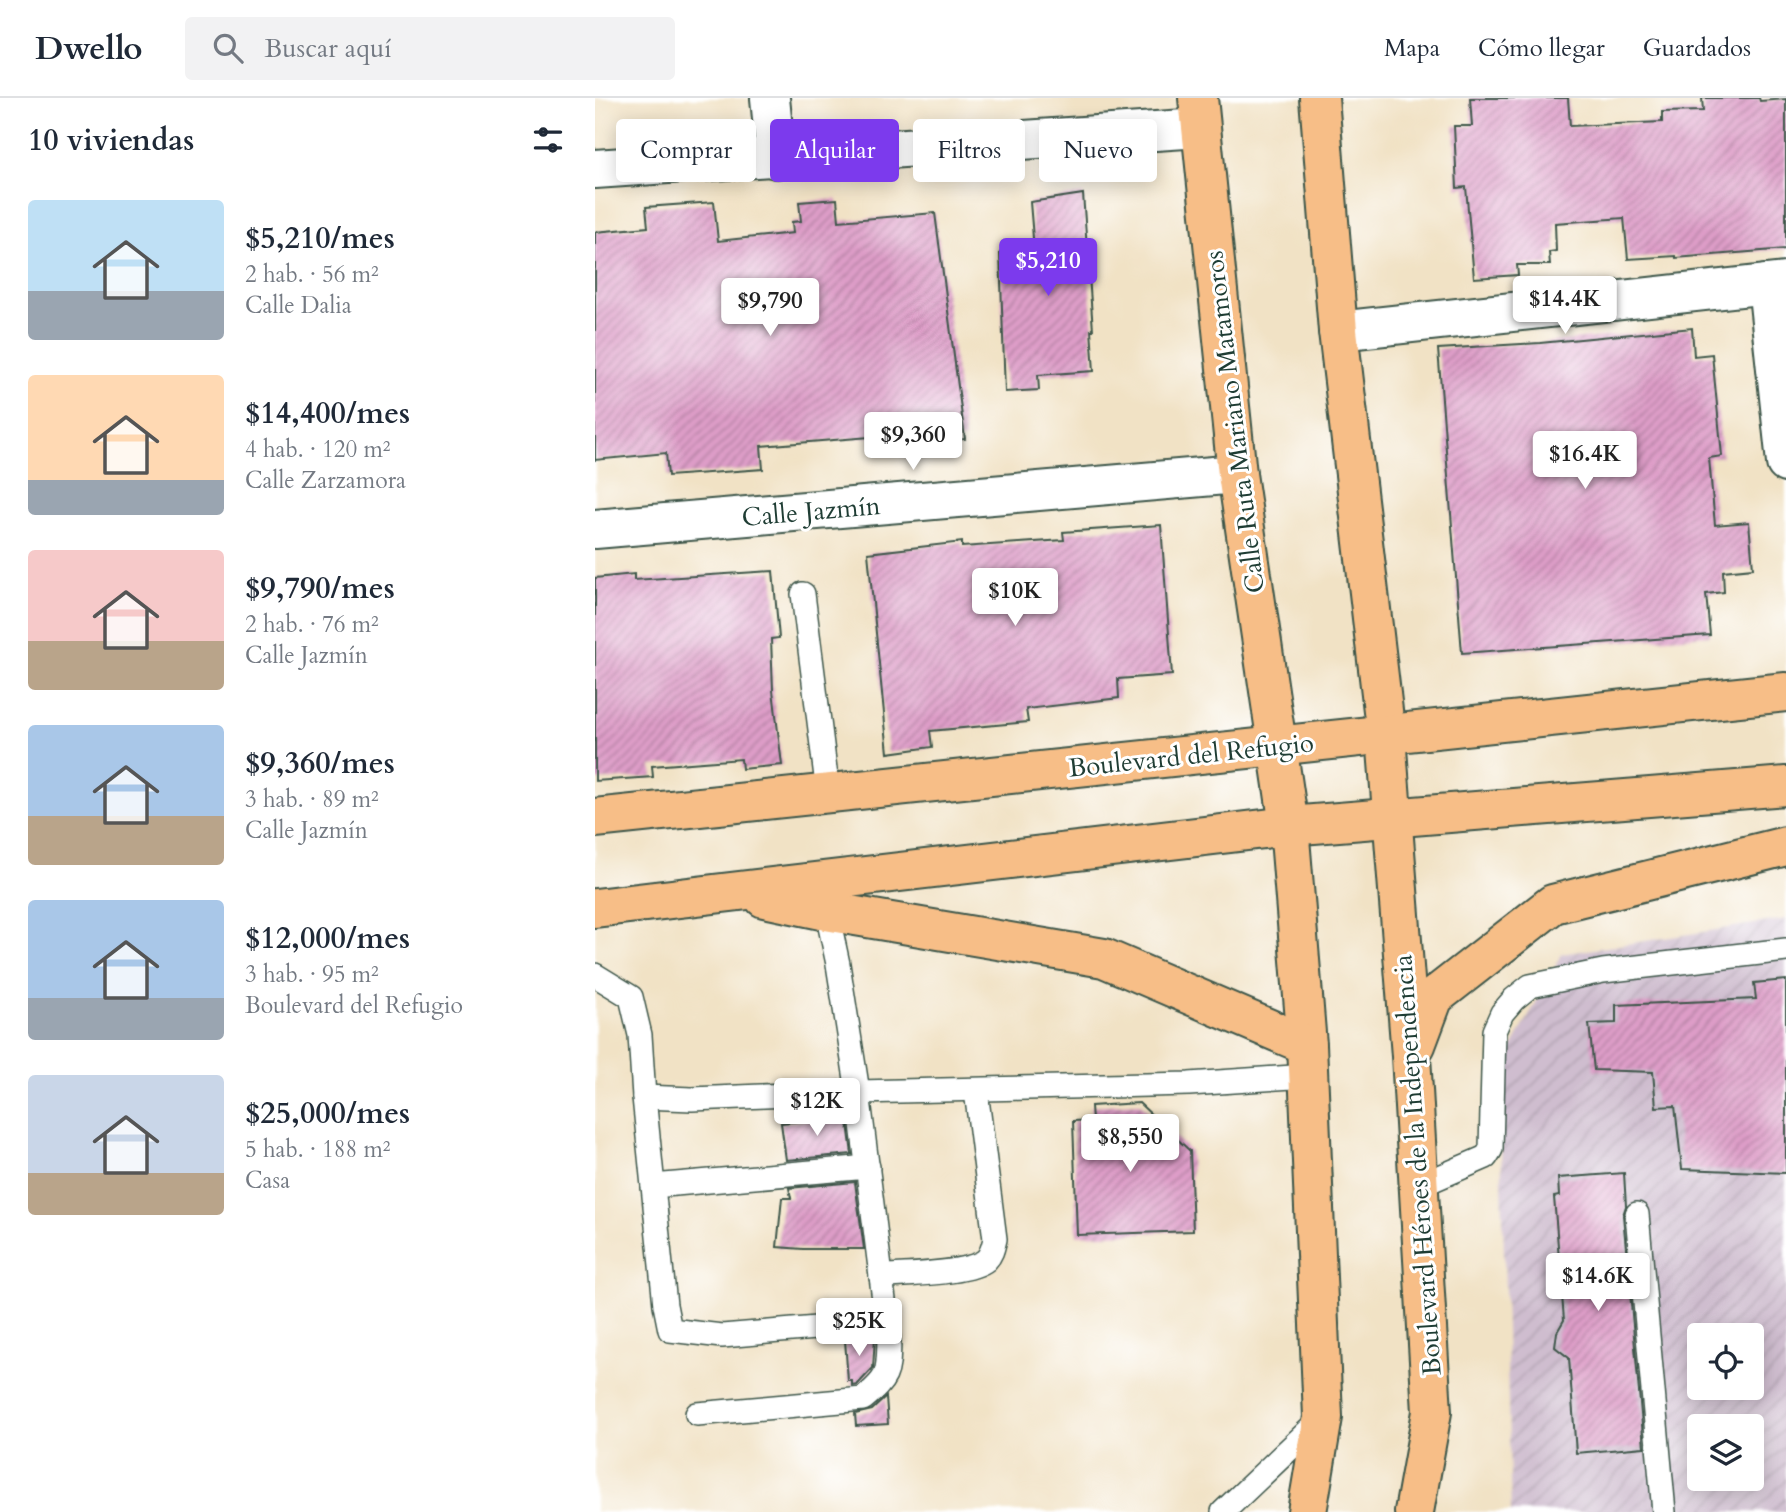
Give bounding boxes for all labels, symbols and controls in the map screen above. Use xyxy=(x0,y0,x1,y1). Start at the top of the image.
search box xyxy=(185,17,675,80)
text: Dwello xyxy=(35,26,143,71)
icon: search xyxy=(209,29,247,67)
text: Buscar aquí xyxy=(265,31,392,66)
text: Mapa xyxy=(1384,32,1440,65)
text: Cómo llegar xyxy=(1478,32,1605,65)
text: Guardados xyxy=(1643,32,1751,65)
chip: Comprar xyxy=(616,119,756,182)
chip: Alquilar xyxy=(770,119,899,182)
chip: Filtros xyxy=(913,119,1025,182)
chip: Nuevo xyxy=(1039,119,1157,182)
text: 10 viviendas xyxy=(28,120,194,161)
icon: filters xyxy=(529,121,567,159)
text: $5,210/mes xyxy=(245,218,395,259)
icon: home xyxy=(84,228,168,312)
pin: $5,210 xyxy=(991,238,1105,298)
text: $5,210 xyxy=(1015,245,1081,276)
street label: Calle Ruta Mariano Matamoros xyxy=(1196,249,1273,595)
text: 2 hab. · 56 m² xyxy=(245,259,379,290)
pin: $14.4K xyxy=(1508,276,1622,336)
pin: $9,790 xyxy=(713,278,827,338)
text: $14.4K xyxy=(1529,283,1601,314)
text: $9,790 xyxy=(737,285,803,316)
text: Calle Dalia xyxy=(245,290,352,321)
text: $14,400/mes xyxy=(245,393,410,434)
icon: home xyxy=(84,403,168,487)
pin: $9,360 xyxy=(856,412,970,472)
text: $9,360 xyxy=(880,419,946,450)
pin: $16.4K xyxy=(1528,432,1642,491)
text: 4 hab. · 120 m² xyxy=(245,434,391,465)
text: $16.4K xyxy=(1549,438,1621,469)
text: Calle Zarzamora xyxy=(245,465,406,496)
street label: Calle Jazmín xyxy=(740,488,882,535)
text: $9,790/mes xyxy=(245,568,395,609)
pin: $10K xyxy=(974,568,1056,628)
text: $10K xyxy=(988,575,1042,606)
icon: home xyxy=(84,578,168,662)
text: 2 hab. · 76 m² xyxy=(245,609,379,640)
text: Calle Jazmín xyxy=(245,640,368,671)
street label: Boulevard del Refugio xyxy=(1067,725,1315,786)
text: $9,360/mes xyxy=(245,743,395,784)
icon: home xyxy=(84,753,168,837)
text: 3 hab. · 89 m² xyxy=(245,784,379,815)
text: Calle Jazmín xyxy=(245,815,368,846)
text: $12,000/mes xyxy=(245,918,410,959)
icon: home xyxy=(84,928,168,1012)
street label: Boulevard Héroes de la Independencia xyxy=(1385,953,1450,1377)
text: 3 hab. · 95 m² xyxy=(245,959,379,990)
text: Boulevard del Refugio xyxy=(245,990,463,1021)
pin: $12K xyxy=(776,1079,858,1138)
text: $12K xyxy=(790,1085,844,1116)
text: $25,000/mes xyxy=(245,1093,410,1134)
icon: home xyxy=(84,1103,168,1187)
pin: $8,550 xyxy=(1073,1114,1187,1174)
text: $8,550 xyxy=(1097,1121,1163,1152)
text: 5 hab. · 188 m² xyxy=(245,1134,391,1165)
text: Casa xyxy=(245,1165,290,1196)
pin: $14.6K xyxy=(1541,1254,1655,1313)
text: $14.6K xyxy=(1562,1260,1634,1291)
pin: $25K xyxy=(818,1298,900,1358)
text: $25K xyxy=(832,1305,886,1336)
map controls xyxy=(1687,1323,1764,1491)
button: locate xyxy=(1687,1323,1764,1400)
button: layers xyxy=(1687,1414,1764,1491)

